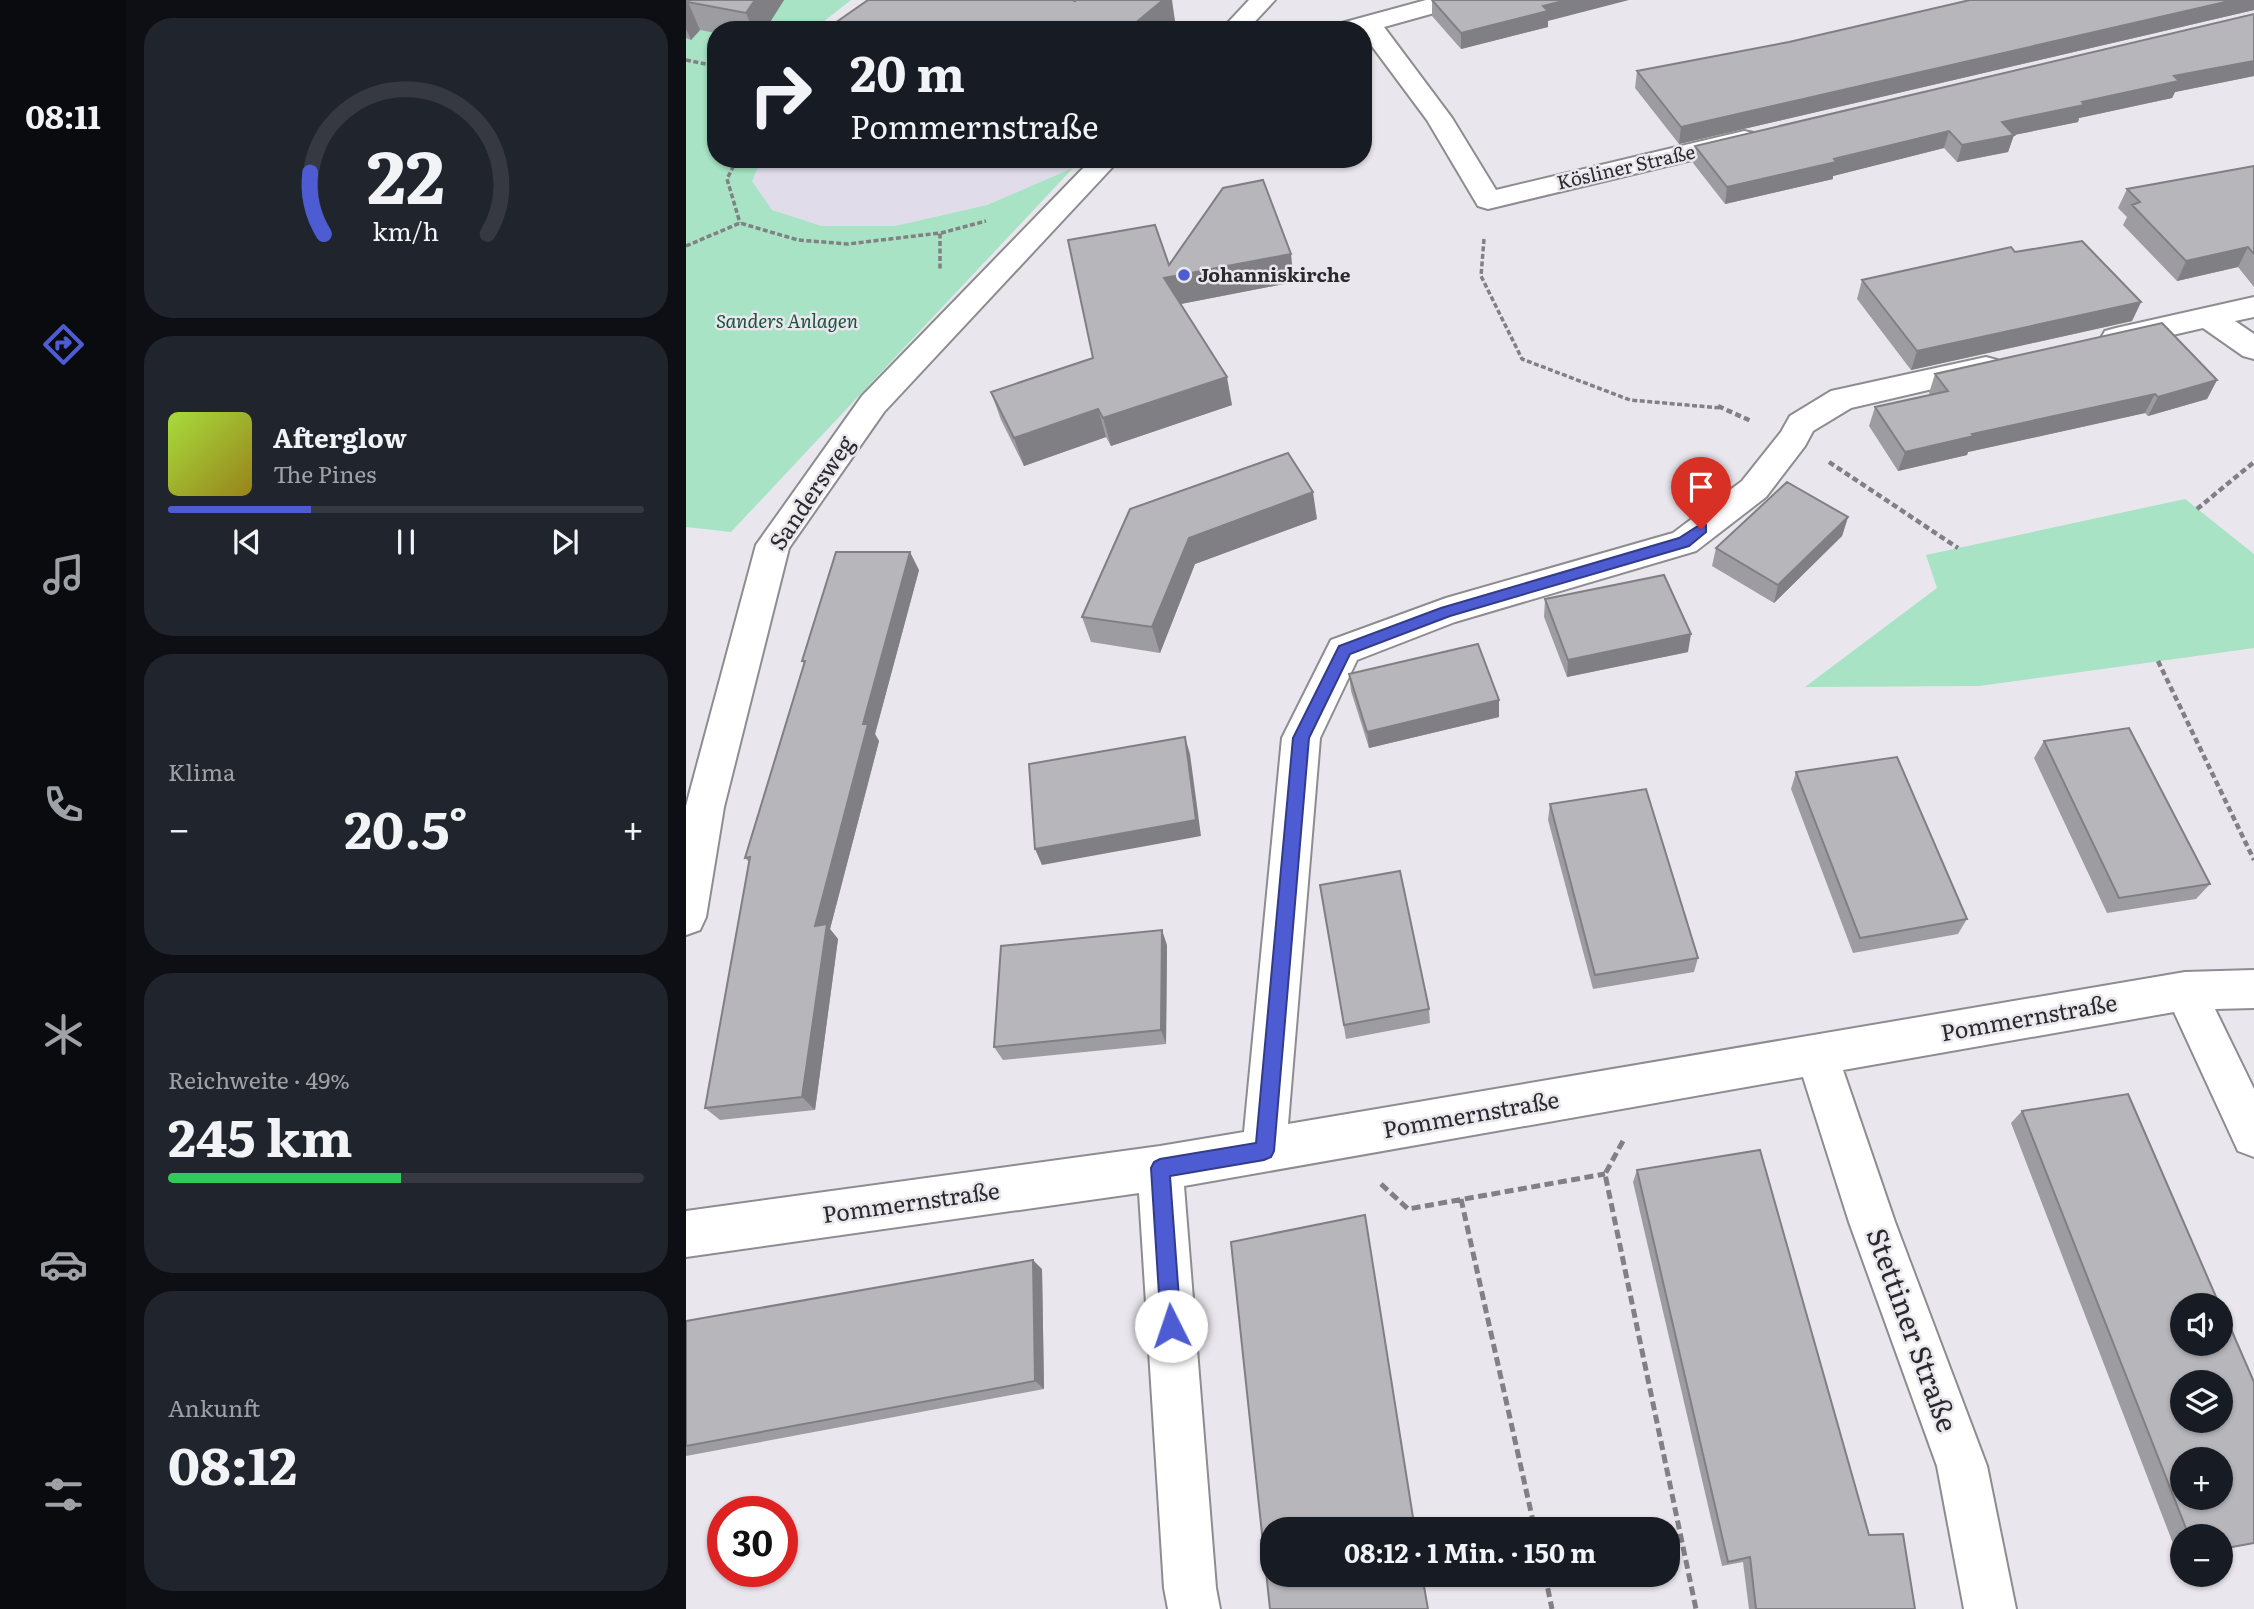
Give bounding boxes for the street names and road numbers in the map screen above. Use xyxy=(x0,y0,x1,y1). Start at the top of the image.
street label: Kösliner Straße xyxy=(1554,136,1698,196)
street label: Sandersweg xyxy=(759,428,861,556)
street label: Pommernstraße xyxy=(1938,984,2120,1048)
street label: Pommernstraße xyxy=(1380,1081,1562,1145)
street label: Pommernstraße xyxy=(820,1172,1002,1230)
street label: Stettiner Straße xyxy=(1858,1221,1970,1437)

